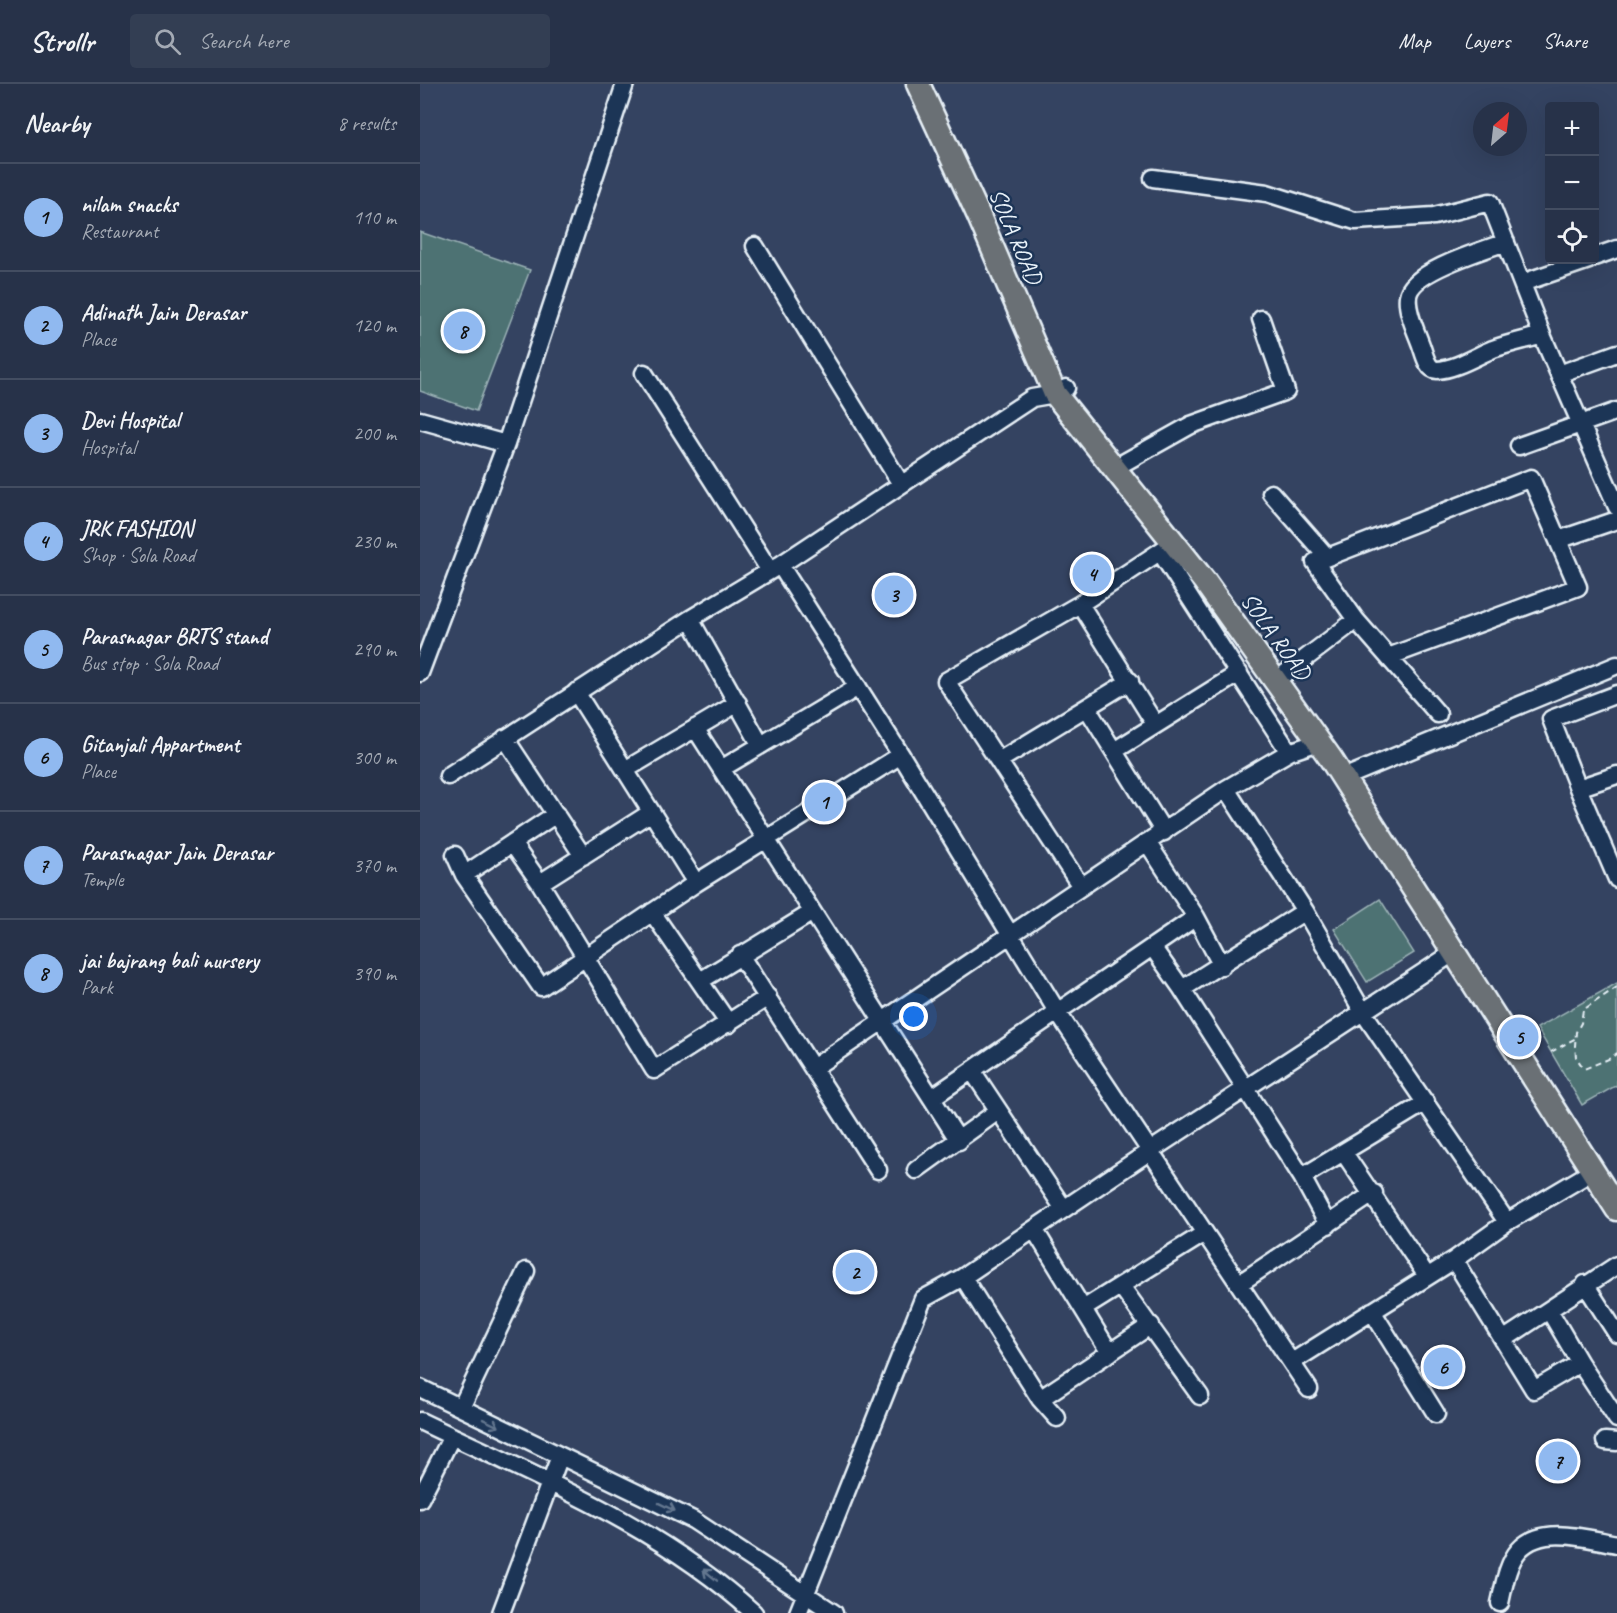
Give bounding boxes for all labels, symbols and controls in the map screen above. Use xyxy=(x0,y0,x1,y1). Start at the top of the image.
search box xyxy=(130,14,550,68)
text: Strollr xyxy=(30,24,94,59)
icon: search xyxy=(151,25,184,58)
text: Search here xyxy=(199,27,289,55)
text: Map xyxy=(1398,28,1431,54)
text: Layers xyxy=(1464,28,1510,54)
text: Share xyxy=(1543,28,1587,54)
north arrow xyxy=(1473,102,1527,156)
map controls xyxy=(1545,102,1599,264)
button: + xyxy=(1545,102,1599,156)
text: Nearby xyxy=(24,107,89,140)
text: 8 results xyxy=(337,111,396,136)
button: − xyxy=(1545,156,1599,210)
street label: SOLA ROAD xyxy=(983,184,1050,290)
text: nilam snacks xyxy=(81,191,178,219)
text: 1 xyxy=(39,205,48,230)
text: 110 m xyxy=(353,205,396,230)
button: locate xyxy=(1545,210,1599,264)
text: Restaurant xyxy=(81,219,158,244)
text: Adinath Jain Derasar xyxy=(81,299,246,327)
pin: 8 xyxy=(444,308,483,354)
text: 2 xyxy=(39,313,48,338)
text: 120 m xyxy=(353,313,396,338)
text: Place xyxy=(81,327,116,352)
text: Devi Hospital xyxy=(81,407,180,435)
text: 3 xyxy=(39,421,48,446)
text: 200 m xyxy=(353,421,396,446)
text: Hospital xyxy=(81,435,136,460)
text: JRK FASHION xyxy=(81,515,193,543)
text: 4 xyxy=(39,529,48,554)
text: 230 m xyxy=(353,529,396,554)
text: Shop · Sola Road xyxy=(81,543,195,568)
pin: 4 xyxy=(1072,552,1112,596)
pin: 3 xyxy=(874,572,914,618)
street label: SOLA ROAD xyxy=(1234,586,1319,687)
text: Parasnagar BRTS stand xyxy=(81,623,268,651)
text: 5 xyxy=(39,637,48,662)
text: 290 m xyxy=(353,637,396,662)
text: Bus stop · Sola Road xyxy=(81,651,218,676)
text: Gitanjali Appartment xyxy=(81,731,240,759)
text: 6 xyxy=(39,745,48,770)
text: 300 m xyxy=(353,745,396,770)
text: Place xyxy=(81,759,116,784)
pin: 1 xyxy=(804,780,844,824)
text: Parasnagar Jain Derasar xyxy=(81,839,273,867)
text: 7 xyxy=(39,853,48,878)
text: 370 m xyxy=(353,853,396,878)
text: Temple xyxy=(81,867,124,892)
text: jai bajrang bali nursery xyxy=(81,947,259,975)
text: 8 xyxy=(39,961,48,986)
text: 390 m xyxy=(353,961,396,986)
text: Park xyxy=(81,975,113,1000)
your location xyxy=(899,1002,928,1031)
pin: 5 xyxy=(1500,1014,1538,1060)
pin: 2 xyxy=(836,1250,874,1294)
pin: 6 xyxy=(1424,1344,1462,1390)
one-way arrow xyxy=(482,1417,500,1429)
pin: 7 xyxy=(1538,1438,1578,1484)
one-way arrow xyxy=(658,1502,676,1514)
one-way arrow xyxy=(702,1568,718,1581)

